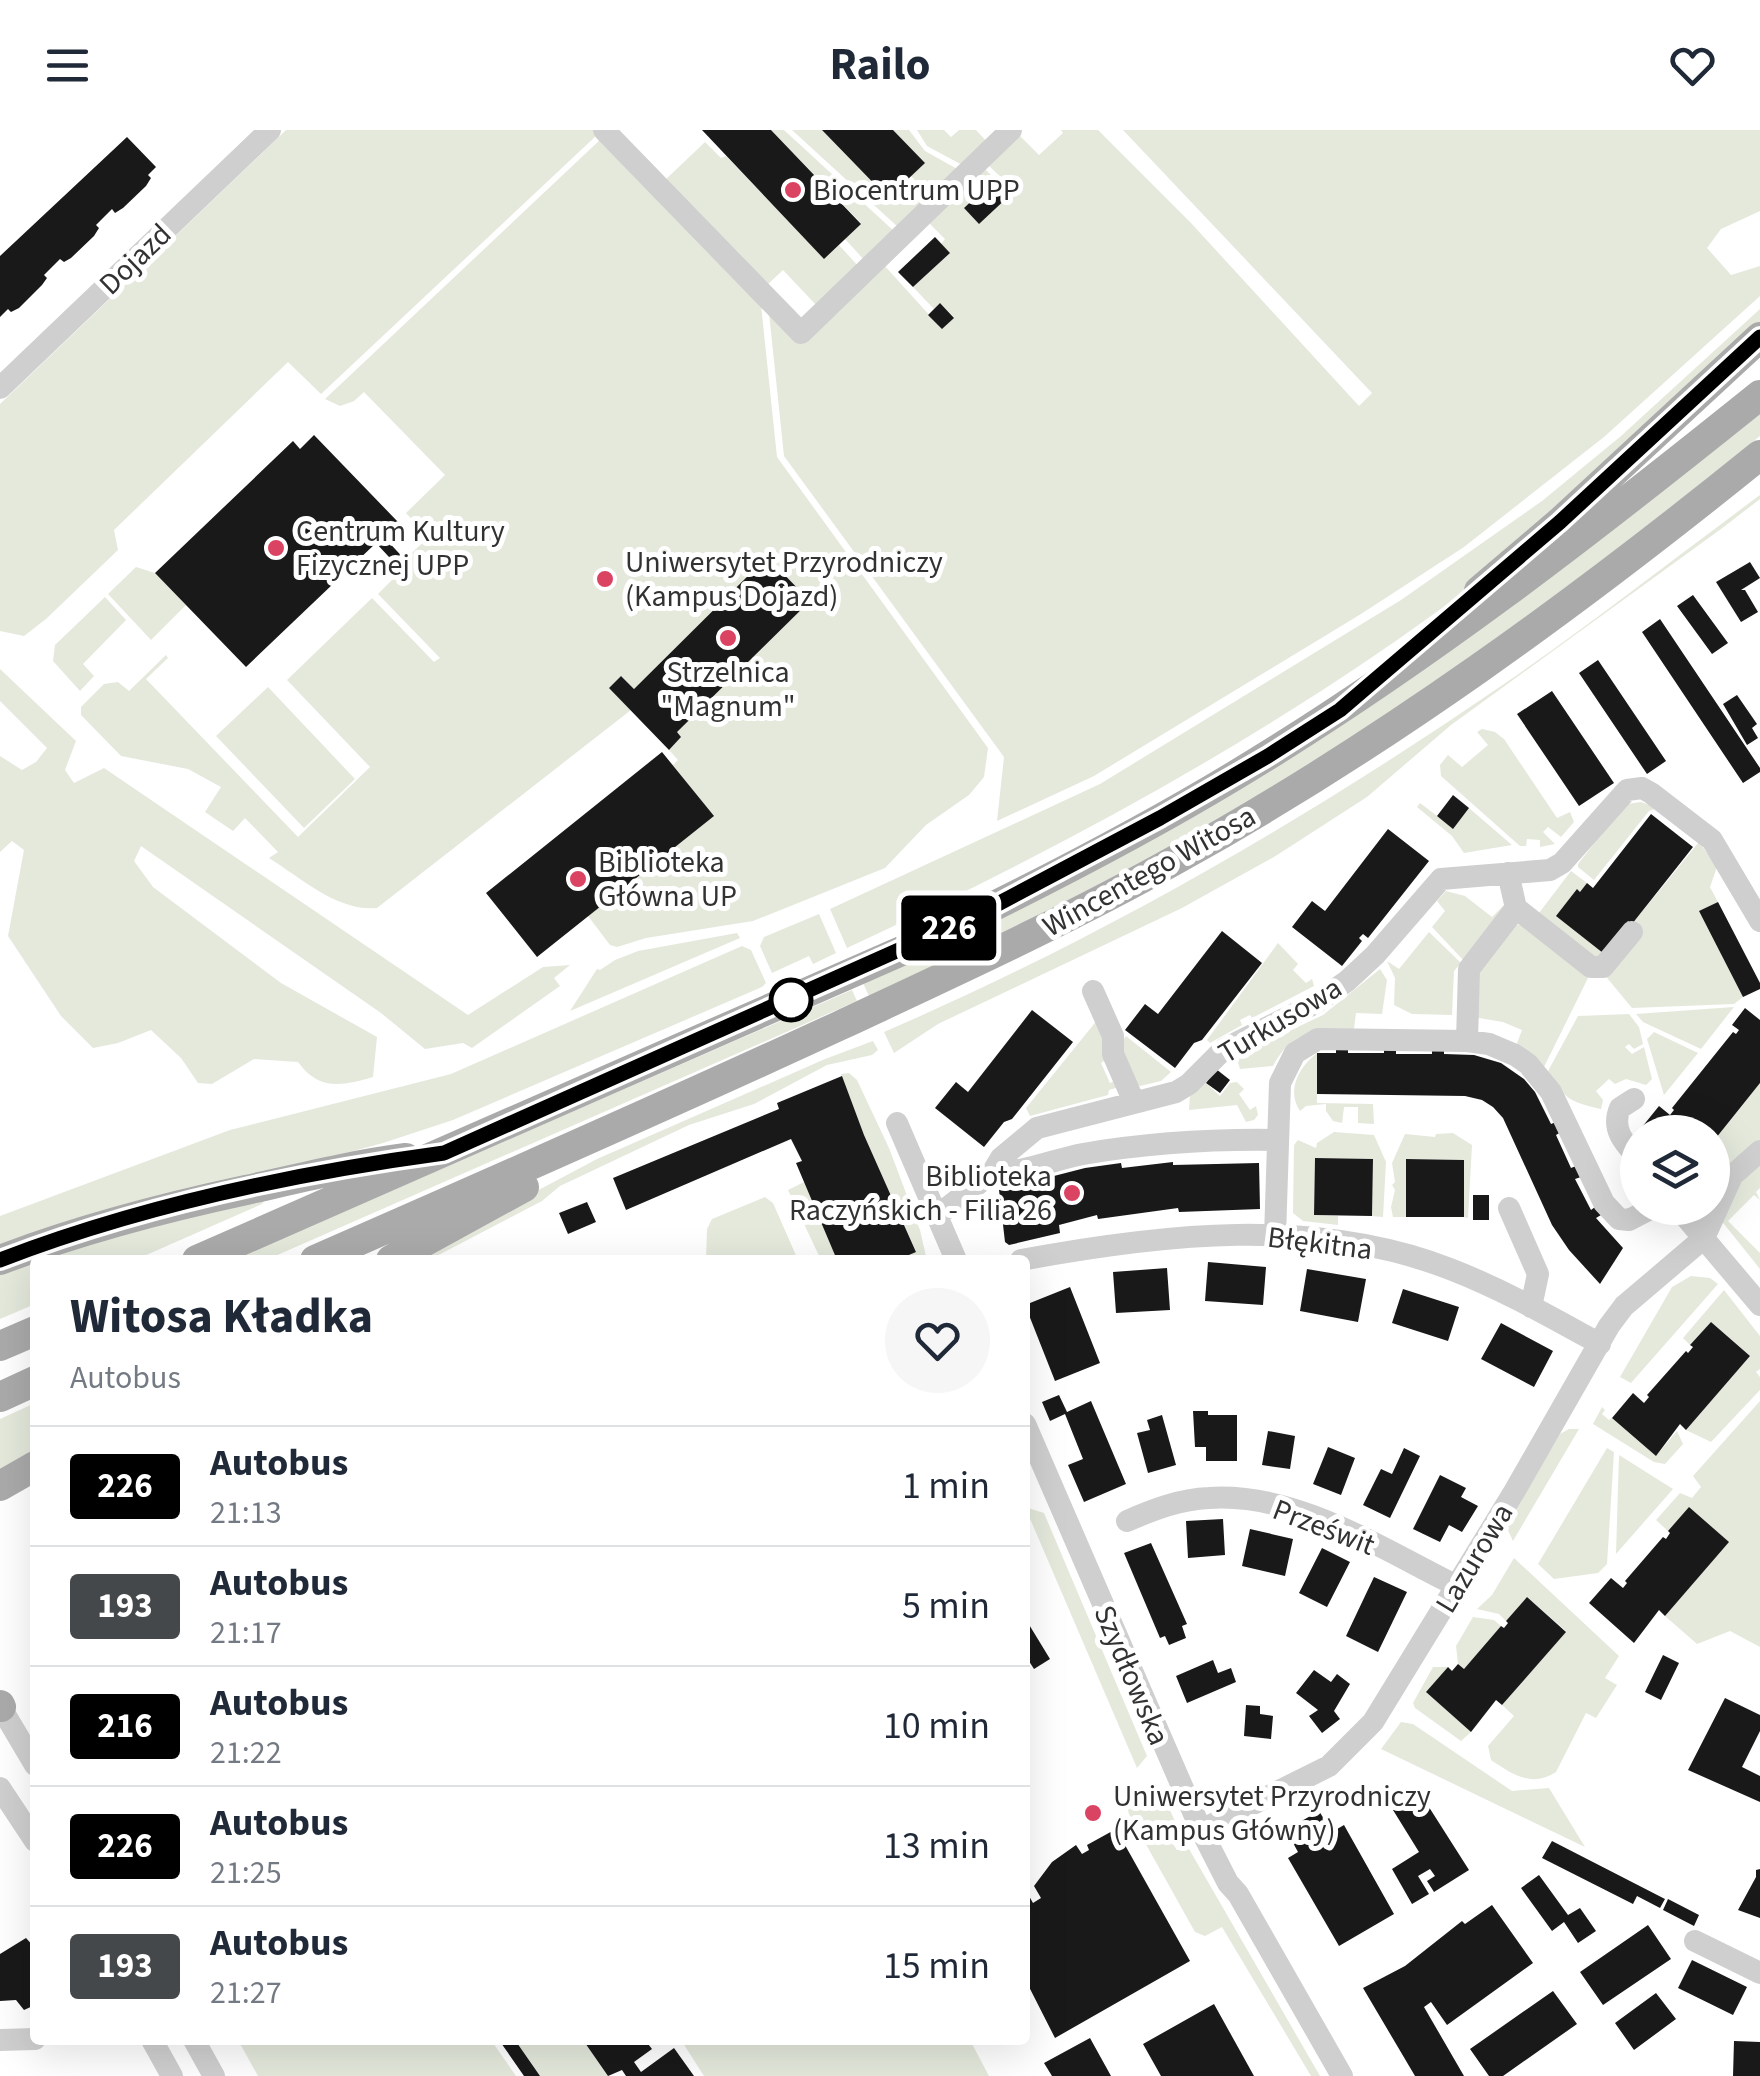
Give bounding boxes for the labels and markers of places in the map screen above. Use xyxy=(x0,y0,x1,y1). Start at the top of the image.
place label: Biocentrum UPP xyxy=(813,169,1020,212)
marker: Biocentrum UPP xyxy=(782,179,804,201)
place label: Centrum Kultury Fizycznej UPP xyxy=(296,510,505,587)
marker: Centrum Kultury Fizycznej UPP xyxy=(265,537,287,559)
place label: Uniwersytet Przyrodniczy (Kampus Dojazd) xyxy=(625,541,943,618)
marker: Uniwersytet Przyrodniczy (Kampus Dojazd) xyxy=(594,568,616,590)
marker: Strzelnica "Magnum" xyxy=(717,627,739,649)
place label: Strzelnica "Magnum" xyxy=(660,651,796,728)
place label: Biblioteka Główna UP xyxy=(598,841,737,918)
marker: Biblioteka Główna UP xyxy=(567,868,589,890)
unlabelled marker xyxy=(770,979,812,1021)
place label: Biblioteka Raczyńskich - Filia 26 xyxy=(789,1155,1052,1232)
marker: Biblioteka Raczyńskich - Filia 26 xyxy=(1061,1182,1083,1204)
place label: Uniwersytet Przyrodniczy (Kampus Główny) xyxy=(1113,1775,1431,1852)
marker: Uniwersytet Przyrodniczy (Kampus Główny) xyxy=(1082,1802,1104,1824)

